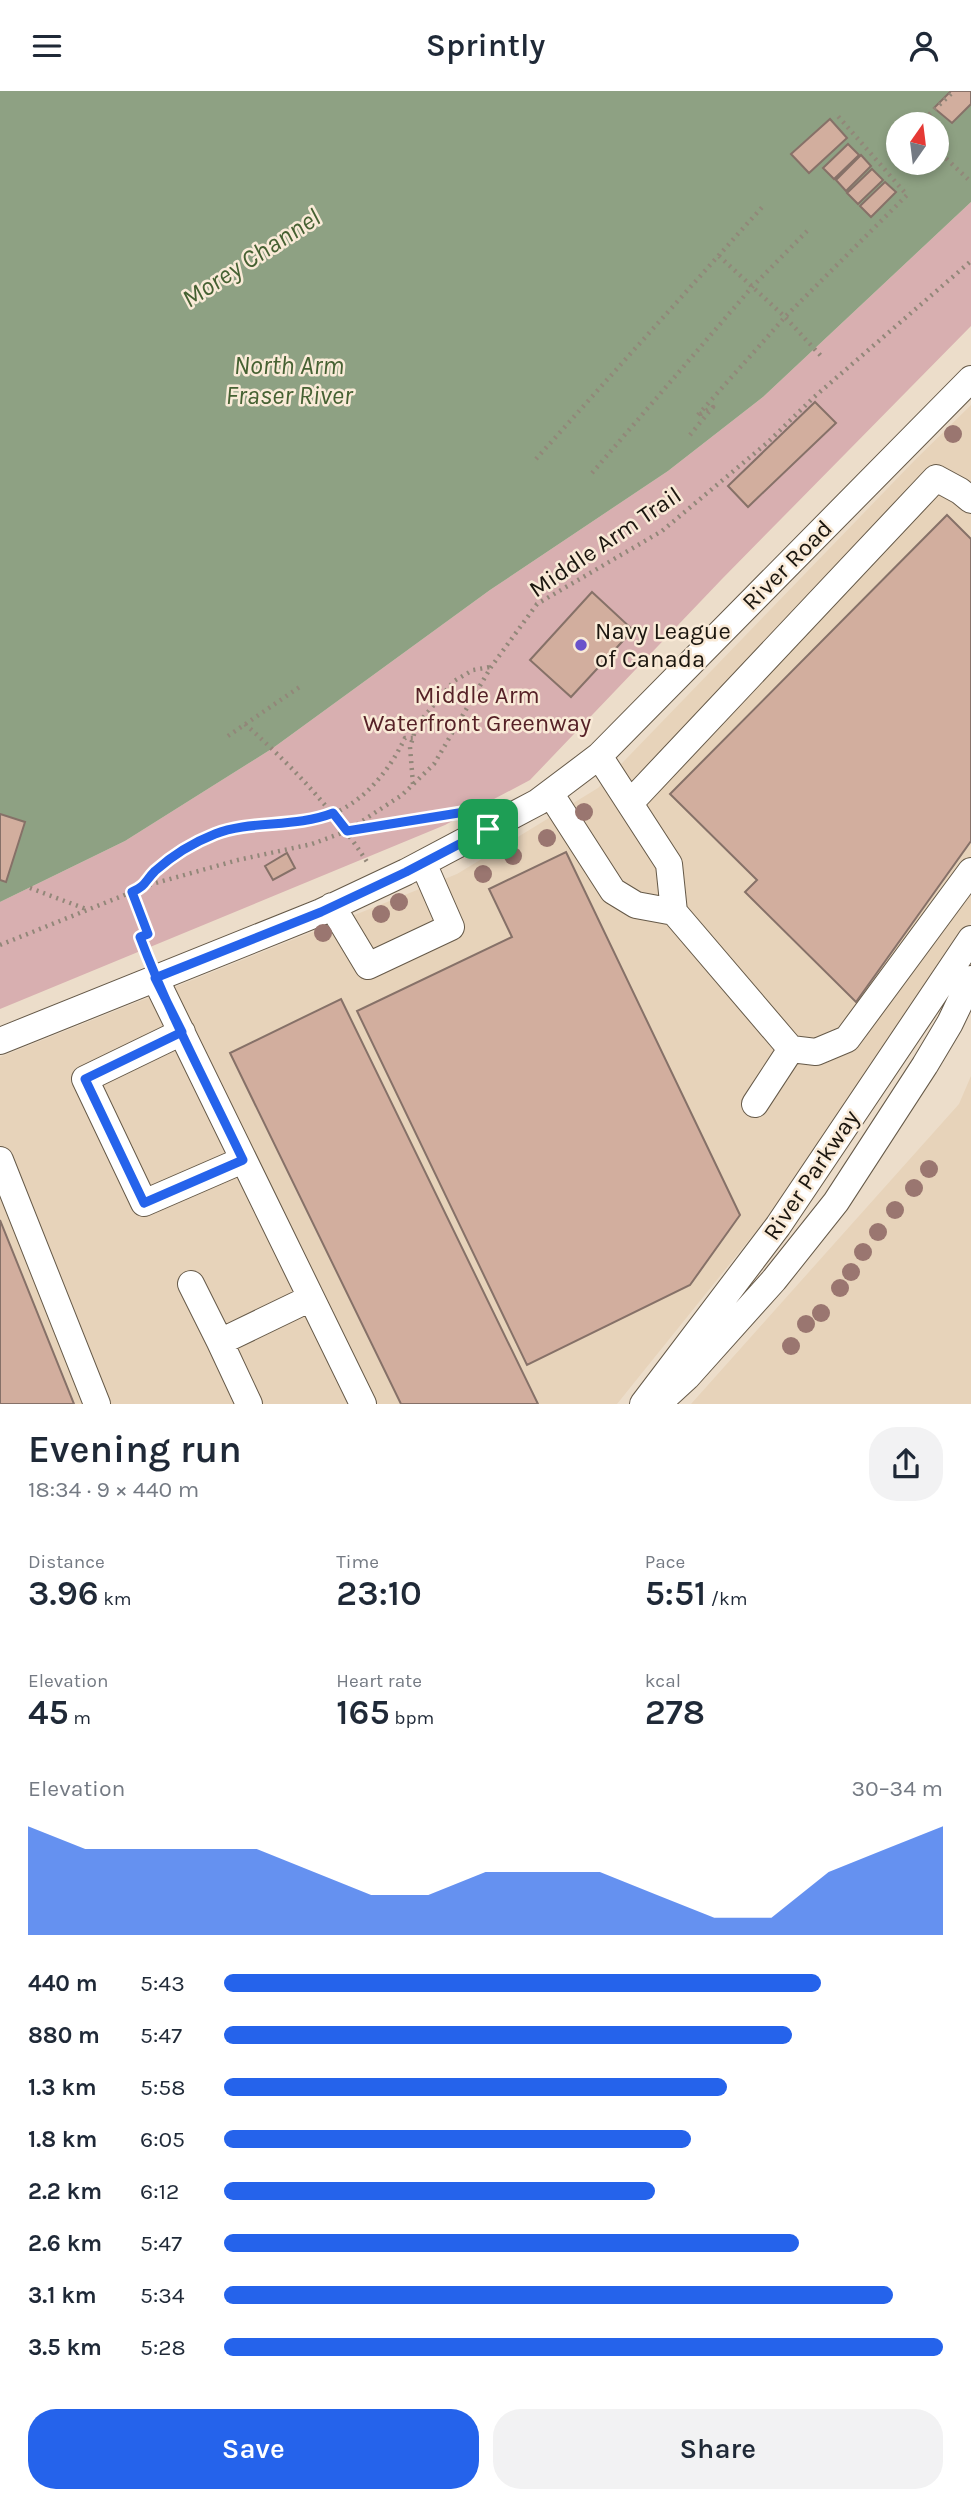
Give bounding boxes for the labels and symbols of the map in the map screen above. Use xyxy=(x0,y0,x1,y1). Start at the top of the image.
north arrow xyxy=(886,112,948,175)
water label: Morey Channel xyxy=(176,202,326,314)
water label: North Arm Fraser River xyxy=(225,350,354,411)
street label: Middle Arm Trail xyxy=(524,481,686,603)
street label: River Road xyxy=(736,514,838,616)
place label: Navy League of Canada xyxy=(595,617,731,673)
marker: Navy League of Canada xyxy=(573,637,589,653)
park label: Middle Arm Waterfront Greenway xyxy=(363,681,591,737)
pin xyxy=(458,799,518,859)
street label: River Parkway xyxy=(757,1105,865,1245)

